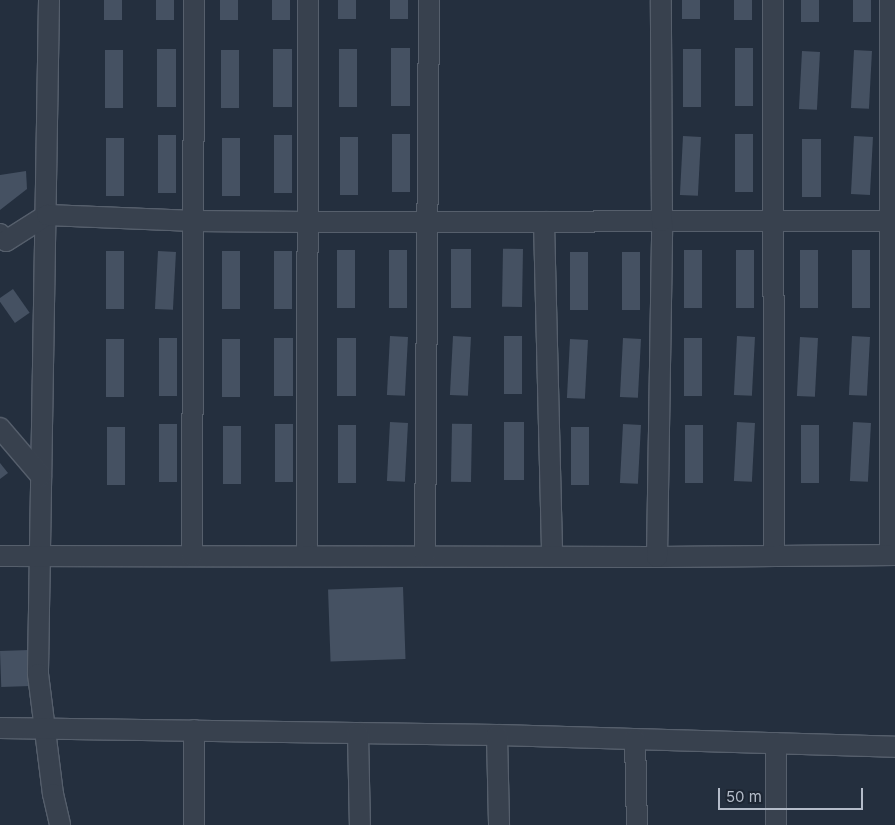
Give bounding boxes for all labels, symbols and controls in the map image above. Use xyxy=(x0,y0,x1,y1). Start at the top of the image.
scale bar xyxy=(720,778,865,810)
text: 50 m xyxy=(726,787,762,806)

